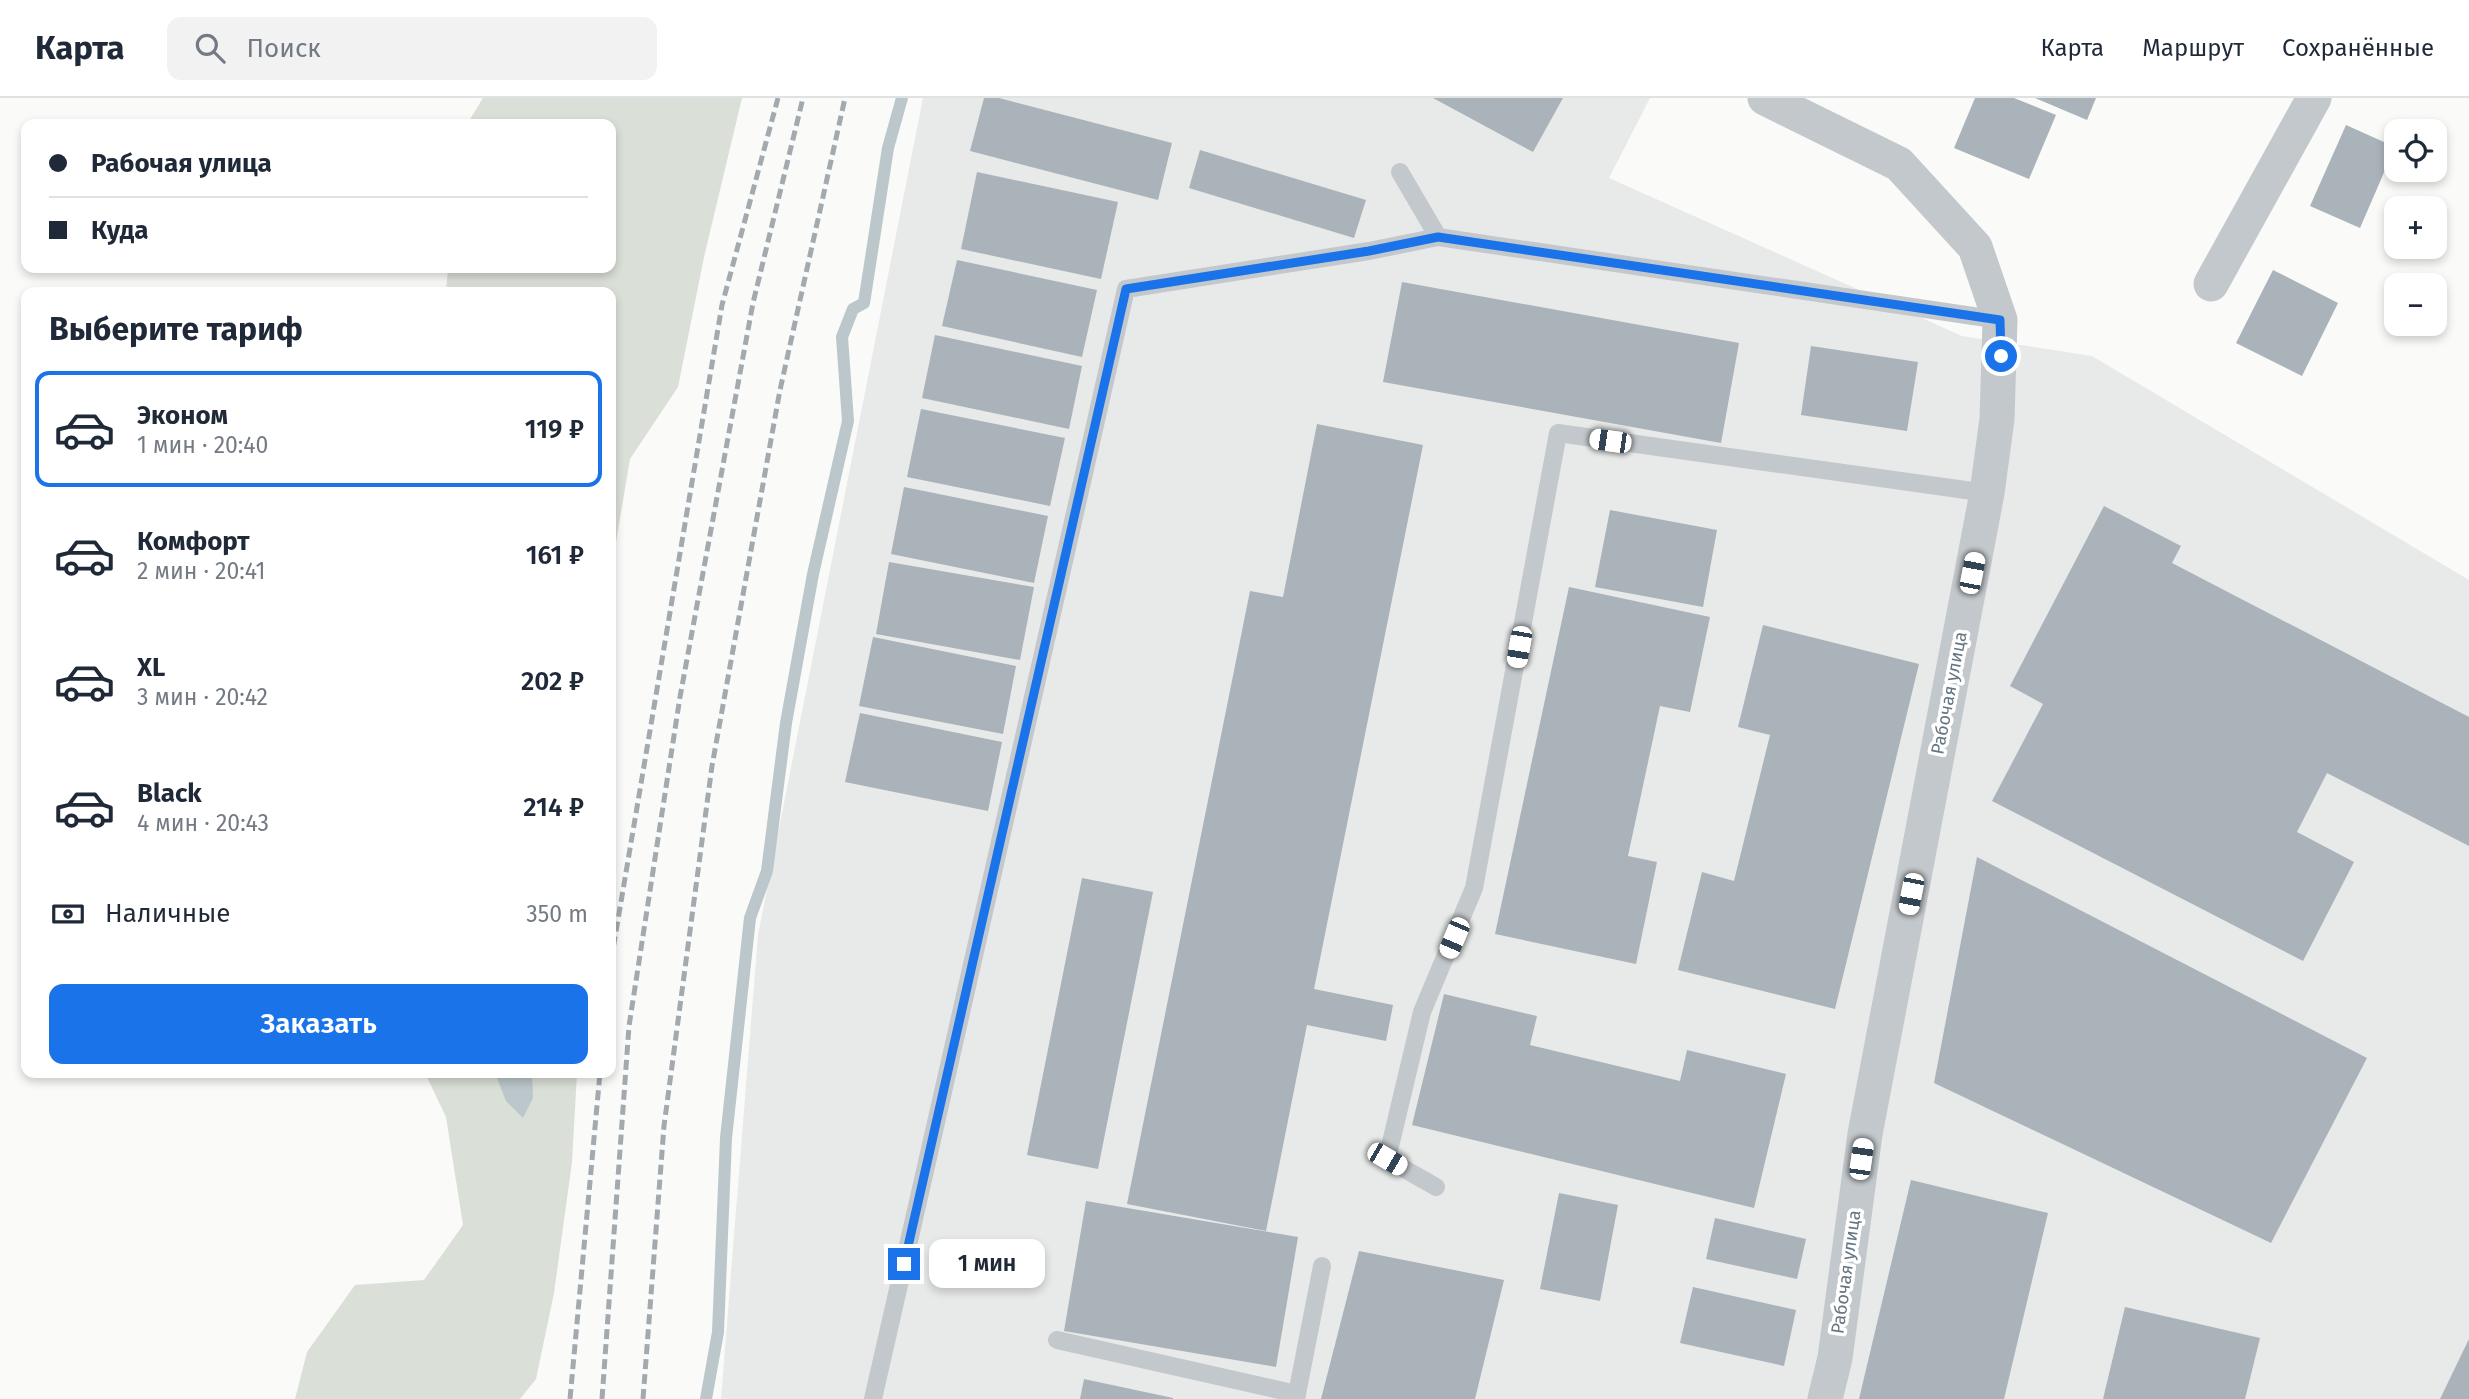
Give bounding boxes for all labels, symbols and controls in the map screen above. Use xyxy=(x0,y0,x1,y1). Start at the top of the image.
search box xyxy=(167,17,657,80)
text: Карта xyxy=(35,28,125,68)
icon: search xyxy=(191,29,229,67)
text: Поиск xyxy=(247,33,321,64)
text: Карта xyxy=(2041,34,2104,62)
text: Маршрут xyxy=(2142,34,2244,62)
text: Сохранённые xyxy=(2282,34,2434,62)
map controls xyxy=(2384,119,2447,336)
button: locate xyxy=(2384,119,2447,182)
text: Рабочая улица xyxy=(91,148,272,179)
button: + xyxy=(2384,196,2447,259)
text: Куда xyxy=(91,215,149,246)
button: − xyxy=(2384,273,2447,336)
text: Выберите тариф xyxy=(49,310,303,348)
route start xyxy=(1985,340,2017,372)
icon: car xyxy=(53,398,116,461)
text: Эконом xyxy=(137,400,228,431)
text: 119 ₽ xyxy=(525,414,584,445)
car xyxy=(1588,428,1633,454)
text: 1 мин · 20:40 xyxy=(137,431,268,459)
icon: car xyxy=(53,524,116,587)
text: Комфорт xyxy=(137,526,250,557)
text: 161 ₽ xyxy=(526,540,584,571)
car xyxy=(1958,550,1987,596)
text: 2 мин · 20:41 xyxy=(137,557,266,585)
car xyxy=(1506,624,1533,670)
street label: Рабочая улица xyxy=(1926,630,1972,756)
icon: car xyxy=(53,650,116,713)
text: XL xyxy=(137,652,165,683)
text: 202 ₽ xyxy=(521,666,584,697)
text: 3 мин · 20:42 xyxy=(137,683,268,711)
icon: car xyxy=(53,776,116,839)
text: Black xyxy=(137,778,202,809)
text: 214 ₽ xyxy=(523,792,584,823)
text: 4 мин · 20:43 xyxy=(137,809,269,837)
car xyxy=(1897,871,1926,917)
icon: cash xyxy=(49,895,87,933)
text: Наличные xyxy=(105,898,230,929)
text: 350 m xyxy=(526,900,588,928)
car xyxy=(1437,915,1472,961)
button: Заказать xyxy=(49,984,588,1064)
car xyxy=(1848,1137,1875,1181)
car xyxy=(1364,1139,1411,1179)
street label: Рабочая улица xyxy=(1826,1209,1866,1335)
callout: 1 мин xyxy=(928,1240,1044,1288)
route end xyxy=(888,1248,920,1280)
text: 1 мин xyxy=(958,1249,1016,1277)

